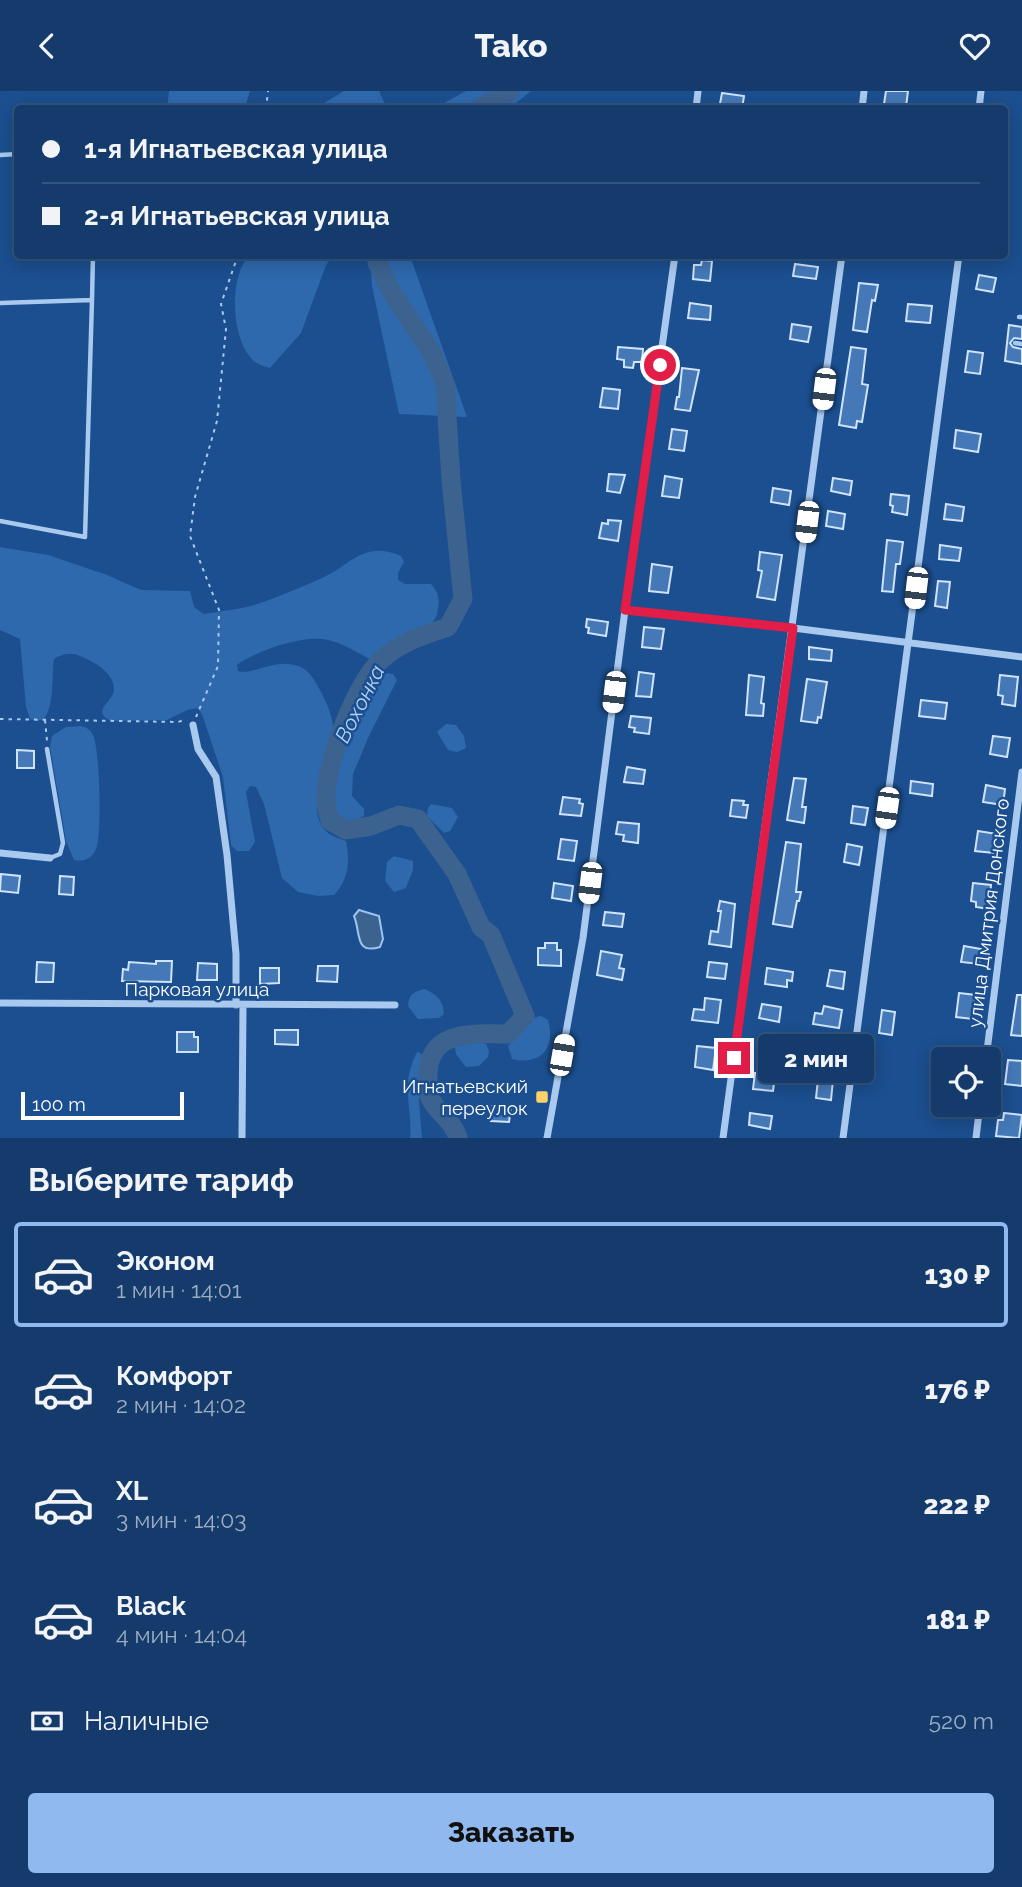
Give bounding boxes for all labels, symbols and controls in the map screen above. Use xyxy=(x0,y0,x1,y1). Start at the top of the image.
icon: back xyxy=(28,27,66,65)
text: Tako xyxy=(474,27,548,64)
icon: heart xyxy=(956,27,994,65)
text: 1-я Игнатьевская улица xyxy=(84,134,388,164)
text: 2-я Игнатьевская улица xyxy=(84,201,390,231)
route start xyxy=(644,349,676,381)
car xyxy=(812,367,837,411)
car xyxy=(795,500,820,544)
car xyxy=(904,566,929,610)
water label: Вохонка xyxy=(329,661,390,747)
car xyxy=(602,670,627,714)
car xyxy=(874,786,901,830)
street label: улица Дмитрия Донского xyxy=(963,797,1013,1029)
car xyxy=(578,861,603,905)
street label: Парковая улица xyxy=(125,978,269,1000)
car xyxy=(549,1032,576,1078)
callout: 2 мин xyxy=(758,1033,874,1083)
route end xyxy=(718,1042,750,1074)
text: 2 мин xyxy=(784,1045,848,1072)
map controls xyxy=(931,1047,1001,1117)
button: locate xyxy=(931,1047,1001,1117)
place label: Игнатьевский переулок xyxy=(402,1075,528,1119)
scale bar xyxy=(21,1089,184,1121)
marker: Игнатьевский переулок xyxy=(534,1089,550,1105)
text: 100 m xyxy=(32,1093,86,1115)
text: Выберите тариф xyxy=(28,1161,294,1198)
icon: car xyxy=(32,1243,95,1306)
text: Эконом xyxy=(116,1246,215,1276)
text: 130 ₽ xyxy=(924,1260,990,1290)
text: 1 мин · 14:01 xyxy=(116,1276,242,1303)
icon: car xyxy=(32,1358,95,1421)
text: Комфорт xyxy=(116,1361,232,1391)
text: 176 ₽ xyxy=(924,1375,990,1405)
text: 2 мин · 14:02 xyxy=(116,1391,246,1418)
icon: car xyxy=(32,1473,95,1536)
text: XL xyxy=(116,1476,148,1506)
text: 222 ₽ xyxy=(923,1490,990,1520)
text: 3 мин · 14:03 xyxy=(116,1506,247,1533)
icon: car xyxy=(32,1588,95,1651)
text: Black xyxy=(116,1591,186,1621)
text: 181 ₽ xyxy=(926,1605,990,1635)
text: 4 мин · 14:04 xyxy=(116,1621,247,1648)
icon: cash xyxy=(28,1702,66,1740)
text: Наличные xyxy=(84,1706,209,1736)
text: 520 m xyxy=(928,1707,994,1734)
button: Заказать xyxy=(28,1793,994,1873)

